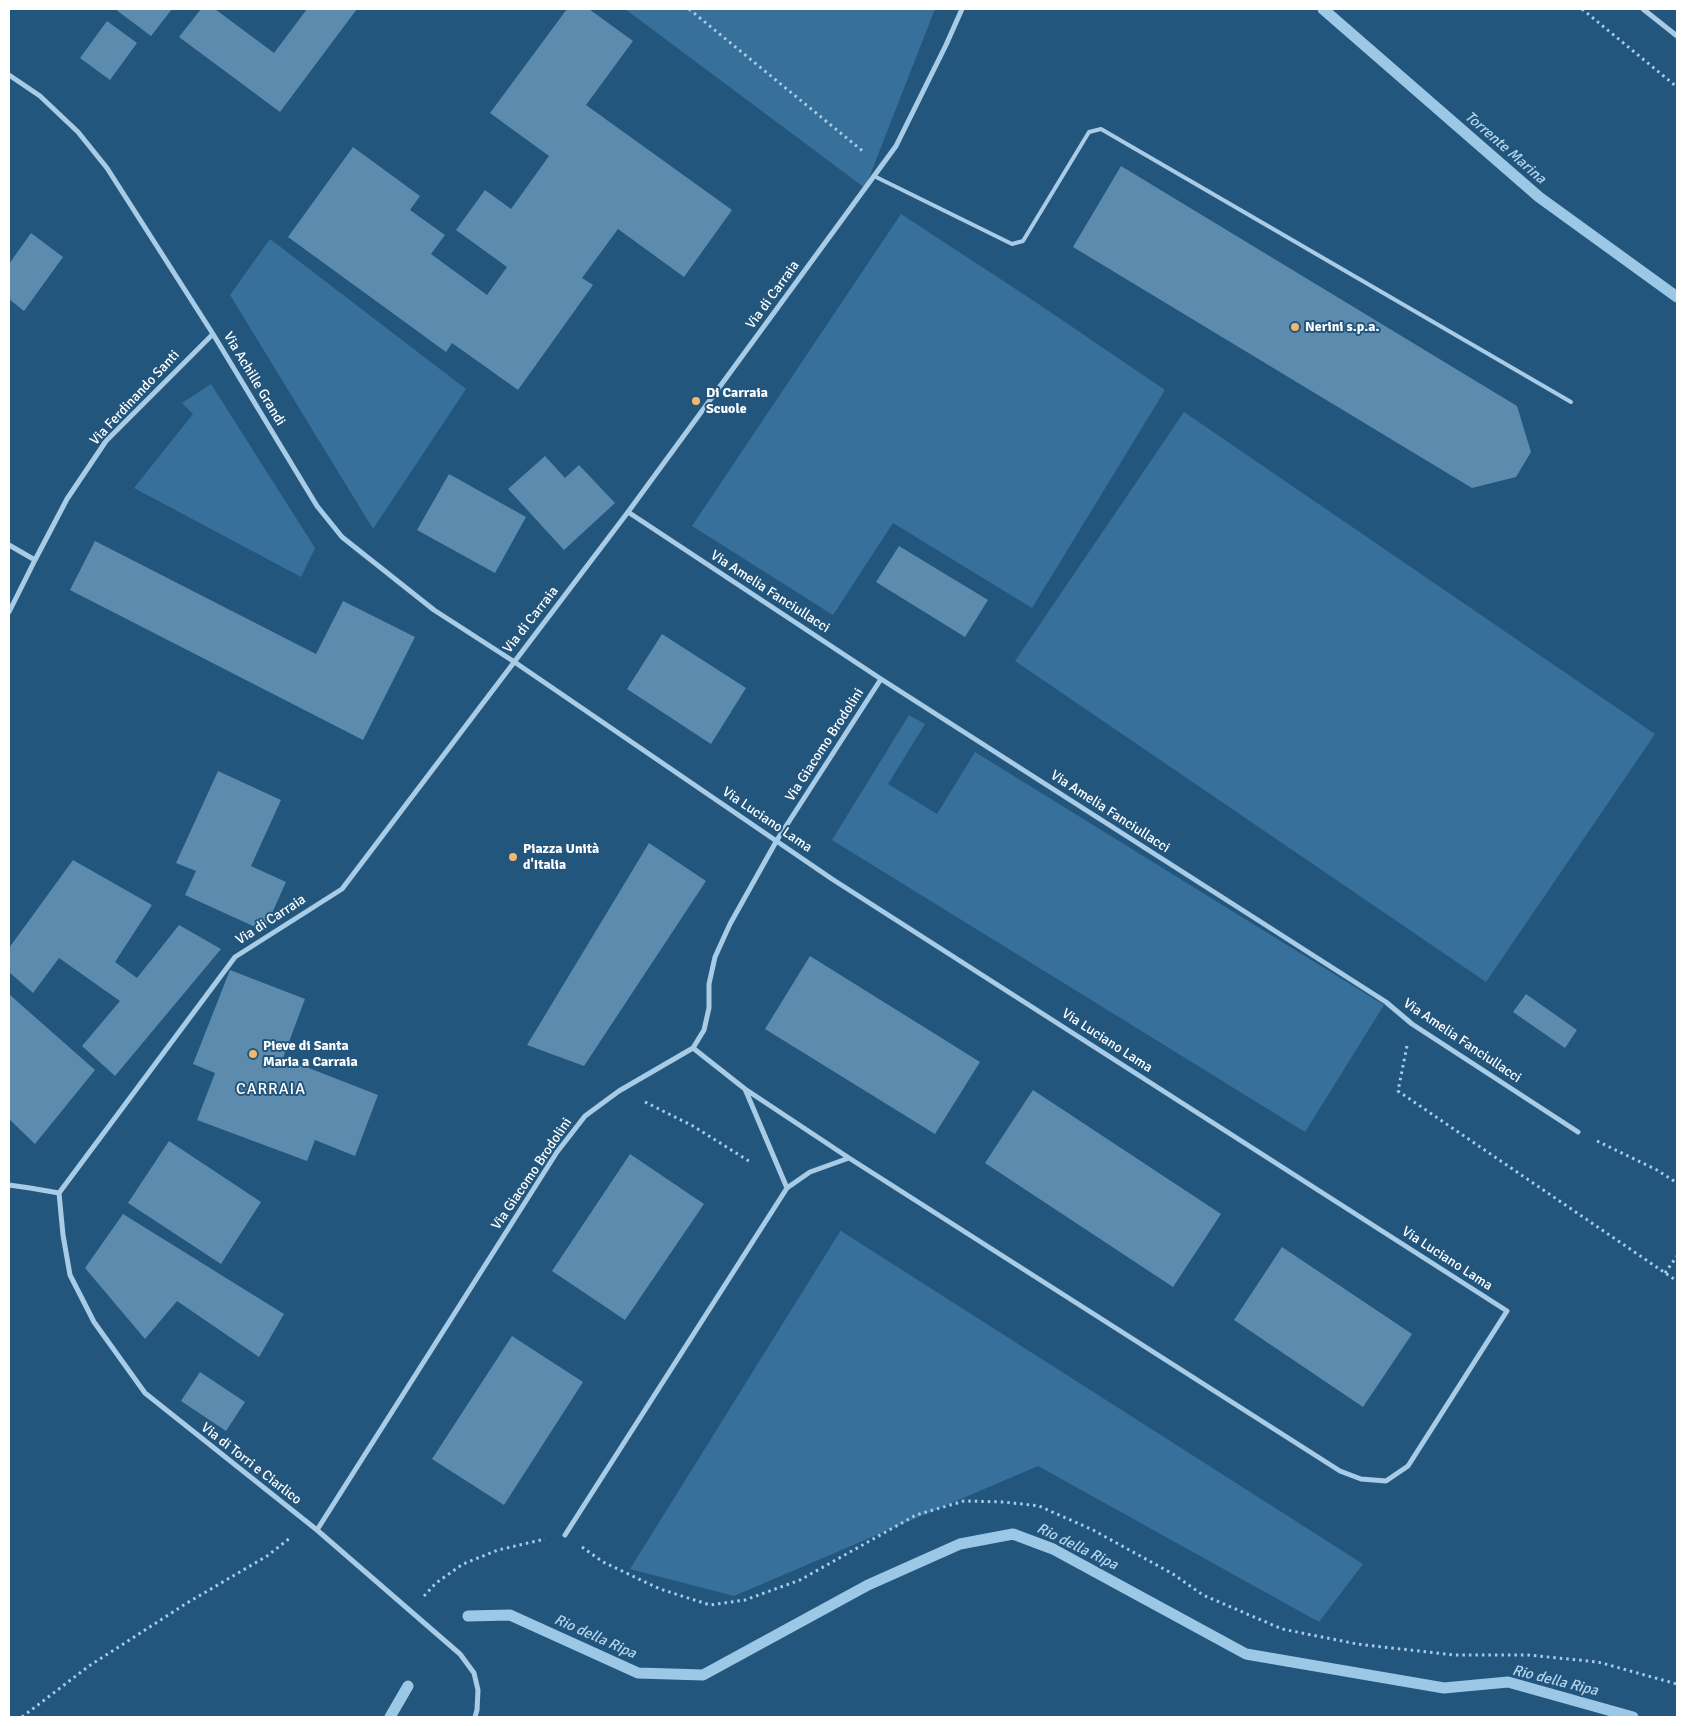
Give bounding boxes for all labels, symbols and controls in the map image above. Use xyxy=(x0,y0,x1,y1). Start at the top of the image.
water label: Torrente Marina xyxy=(1461,108,1549,188)
street label: Via di Carraia xyxy=(743,258,803,332)
place label: Nerini s.p.a. xyxy=(1305,319,1380,335)
marker: Nerini s.p.a. xyxy=(1289,321,1301,333)
street label: Via Achille Grandi xyxy=(219,329,289,429)
street label: Via Ferdinando Santi xyxy=(87,347,183,449)
place label: Di Carraia Scuole xyxy=(706,385,768,418)
marker: Di Carraia Scuole xyxy=(690,395,702,407)
street label: Via Amelia Fanciullacci xyxy=(707,547,833,637)
street label: Via di Carraia xyxy=(500,583,562,657)
street label: Via Giacomo Brodolini xyxy=(782,685,868,805)
street label: Via Amelia Fanciullacci xyxy=(1047,767,1173,857)
street label: Via Luciano Lama xyxy=(719,784,815,856)
place label: Piazza Unità d'Italia xyxy=(523,841,599,874)
marker: Piazza Unità d'Italia xyxy=(507,851,519,863)
street label: Via di Carraia xyxy=(233,891,309,949)
street label: Via Amelia Fanciullacci xyxy=(1400,995,1524,1087)
street label: Via Luciano Lama xyxy=(1058,1005,1156,1077)
place label: Pieve di Santa Maria a Carraia xyxy=(263,1038,358,1070)
marker: Pieve di Santa Maria a Carraia xyxy=(247,1048,259,1060)
district label: CARRAIA xyxy=(235,1080,307,1100)
street label: Via Giacomo Brodolini xyxy=(488,1115,576,1233)
street label: Via Luciano Lama xyxy=(1398,1223,1496,1295)
street label: Via di Torri e Ciarlico xyxy=(197,1420,305,1508)
water label: Rio della Ripa xyxy=(1034,1520,1120,1574)
water label: Rio della Ripa xyxy=(551,1611,639,1663)
water label: Rio della Ripa xyxy=(1510,1662,1600,1700)

